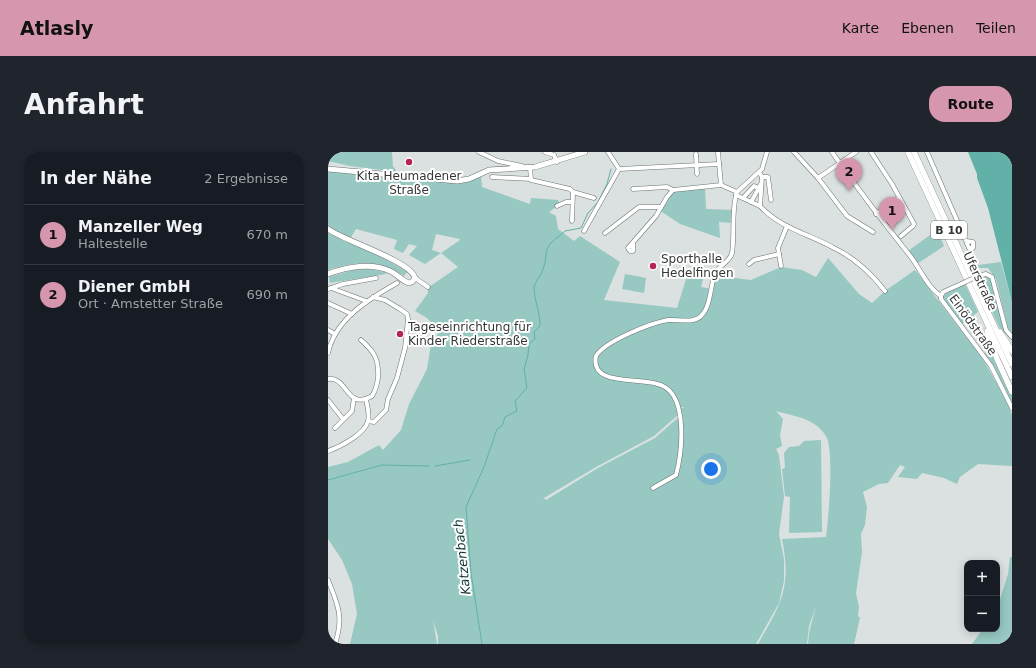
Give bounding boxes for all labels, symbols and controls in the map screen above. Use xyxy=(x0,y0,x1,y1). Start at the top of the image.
text: Atlasly xyxy=(20,17,93,39)
text: Karte xyxy=(842,20,879,36)
text: Ebenen xyxy=(901,20,954,36)
text: Teilen xyxy=(976,20,1016,36)
button: Route xyxy=(929,86,1012,122)
text: Anfahrt xyxy=(24,88,144,121)
marker: Kita Heumadener Straße xyxy=(404,157,414,167)
pin: 2 xyxy=(836,158,862,191)
text: In der Nähe xyxy=(40,168,152,188)
place label: Kita Heumadener Straße xyxy=(356,169,462,197)
text: 2 Ergebnisse xyxy=(204,171,288,186)
pin: 1 xyxy=(879,197,905,230)
text: Manzeller Weg xyxy=(78,218,203,236)
road number: B 10 xyxy=(931,221,967,239)
text: 1 xyxy=(48,227,58,242)
text: 670 m xyxy=(246,227,288,242)
text: Haltestelle xyxy=(78,236,148,251)
street label: Uferstraße xyxy=(960,249,1000,313)
place label: Sporthalle Hedelfingen xyxy=(661,252,734,280)
marker: Sporthalle Hedelfingen xyxy=(648,261,658,271)
text: Diener GmbH xyxy=(78,278,190,296)
text: 2 xyxy=(48,287,58,302)
text: 690 m xyxy=(246,287,288,302)
street label: Einödstraße xyxy=(946,292,1000,358)
text: Ort · Amstetter Straße xyxy=(78,296,223,311)
place label: Tageseinrichtung für Kinder Riederstraße xyxy=(407,320,531,348)
marker: Tageseinrichtung für Kinder Riederstraße xyxy=(395,329,405,339)
your location xyxy=(701,459,721,479)
water label: Katzenbach xyxy=(451,519,473,595)
map controls xyxy=(964,560,1000,632)
button: + xyxy=(964,560,1000,596)
button: − xyxy=(964,596,1000,632)

